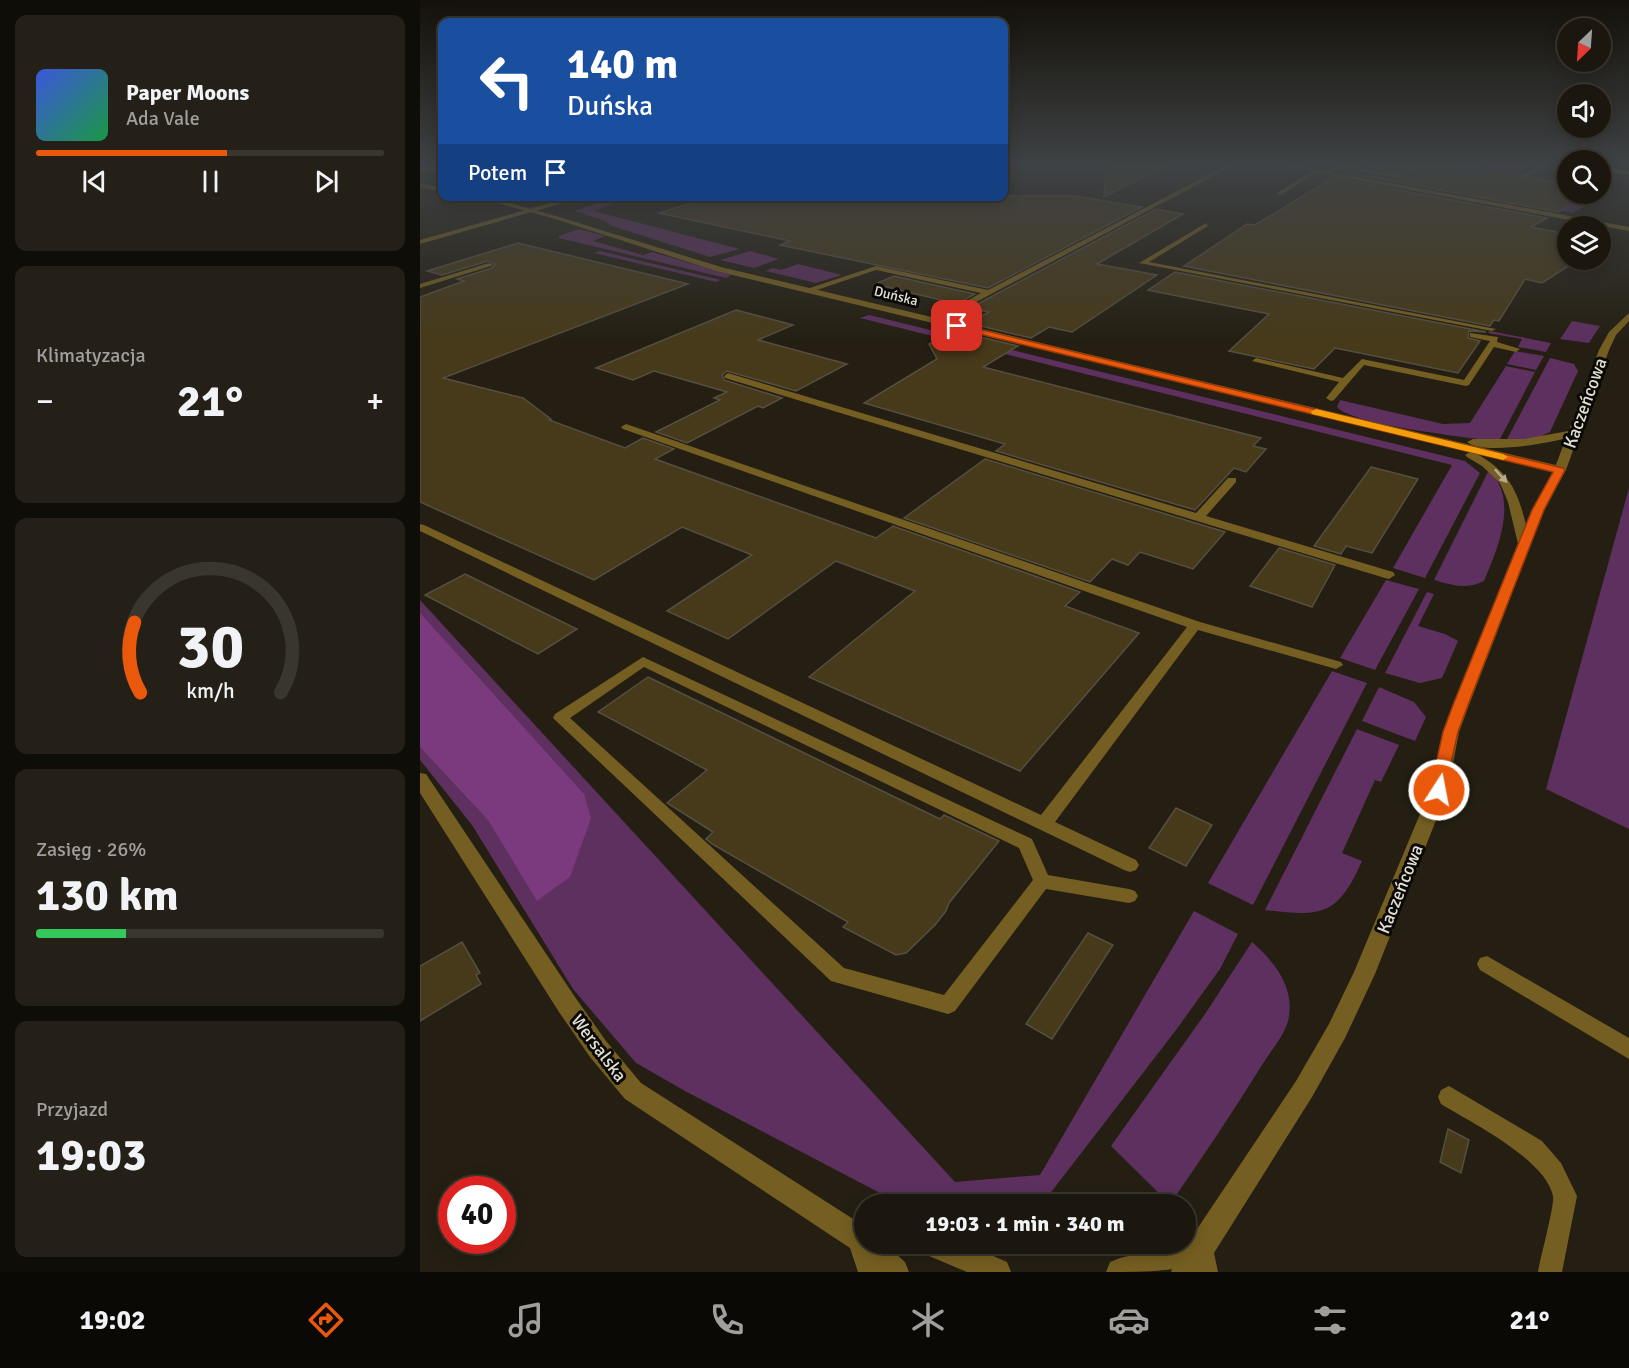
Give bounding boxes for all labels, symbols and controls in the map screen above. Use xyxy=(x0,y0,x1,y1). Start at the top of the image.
north arrow xyxy=(1557,18,1611,72)
map controls xyxy=(1557,18,1611,270)
text: 140 m xyxy=(567,39,678,90)
icon: left xyxy=(468,42,546,120)
text: Paper Moons xyxy=(126,79,249,106)
button: sound xyxy=(1557,84,1611,138)
text: Duńska xyxy=(567,90,653,123)
text: Ada Vale xyxy=(126,106,200,131)
button: search xyxy=(1557,150,1611,204)
icon: arrive xyxy=(539,156,572,189)
text: Potem xyxy=(468,159,527,186)
icon: previous xyxy=(78,165,111,198)
icon: pause xyxy=(194,165,227,198)
icon: next xyxy=(310,165,343,198)
button: layers xyxy=(1557,216,1611,270)
street label: Duńska xyxy=(872,282,920,310)
pin xyxy=(931,300,982,351)
icon: arrive xyxy=(940,309,973,342)
text: Klimatyzacja xyxy=(36,343,146,368)
street label: Kaczeńcowa xyxy=(1559,355,1611,451)
text: 21° xyxy=(177,374,243,429)
text: − xyxy=(36,381,54,422)
text: + xyxy=(366,381,384,422)
one-way arrow xyxy=(1494,468,1508,483)
text: 30 xyxy=(176,608,244,685)
text: km/h xyxy=(186,678,234,704)
position arrow xyxy=(1407,758,1471,822)
text: Zasięg · 26% xyxy=(36,837,146,862)
street label: Kaczeńcowa xyxy=(1372,841,1428,937)
text: 130 km xyxy=(36,868,179,923)
street label: Wersalska xyxy=(567,1010,631,1086)
text: Przyjazd xyxy=(36,1097,108,1122)
text: 19:03 xyxy=(36,1128,146,1183)
speed limit sign: 40 xyxy=(438,1176,516,1254)
text: 19:03 · 1 min · 340 m xyxy=(925,1210,1125,1237)
icon: directions xyxy=(305,1299,347,1341)
icon: music xyxy=(505,1299,547,1341)
icon: phone xyxy=(706,1299,748,1341)
icon: climate xyxy=(907,1299,949,1341)
icon: car xyxy=(1108,1299,1150,1341)
icon: filters xyxy=(1309,1299,1351,1341)
text: 19:02 xyxy=(79,1304,146,1337)
text: 21° xyxy=(1510,1304,1550,1337)

